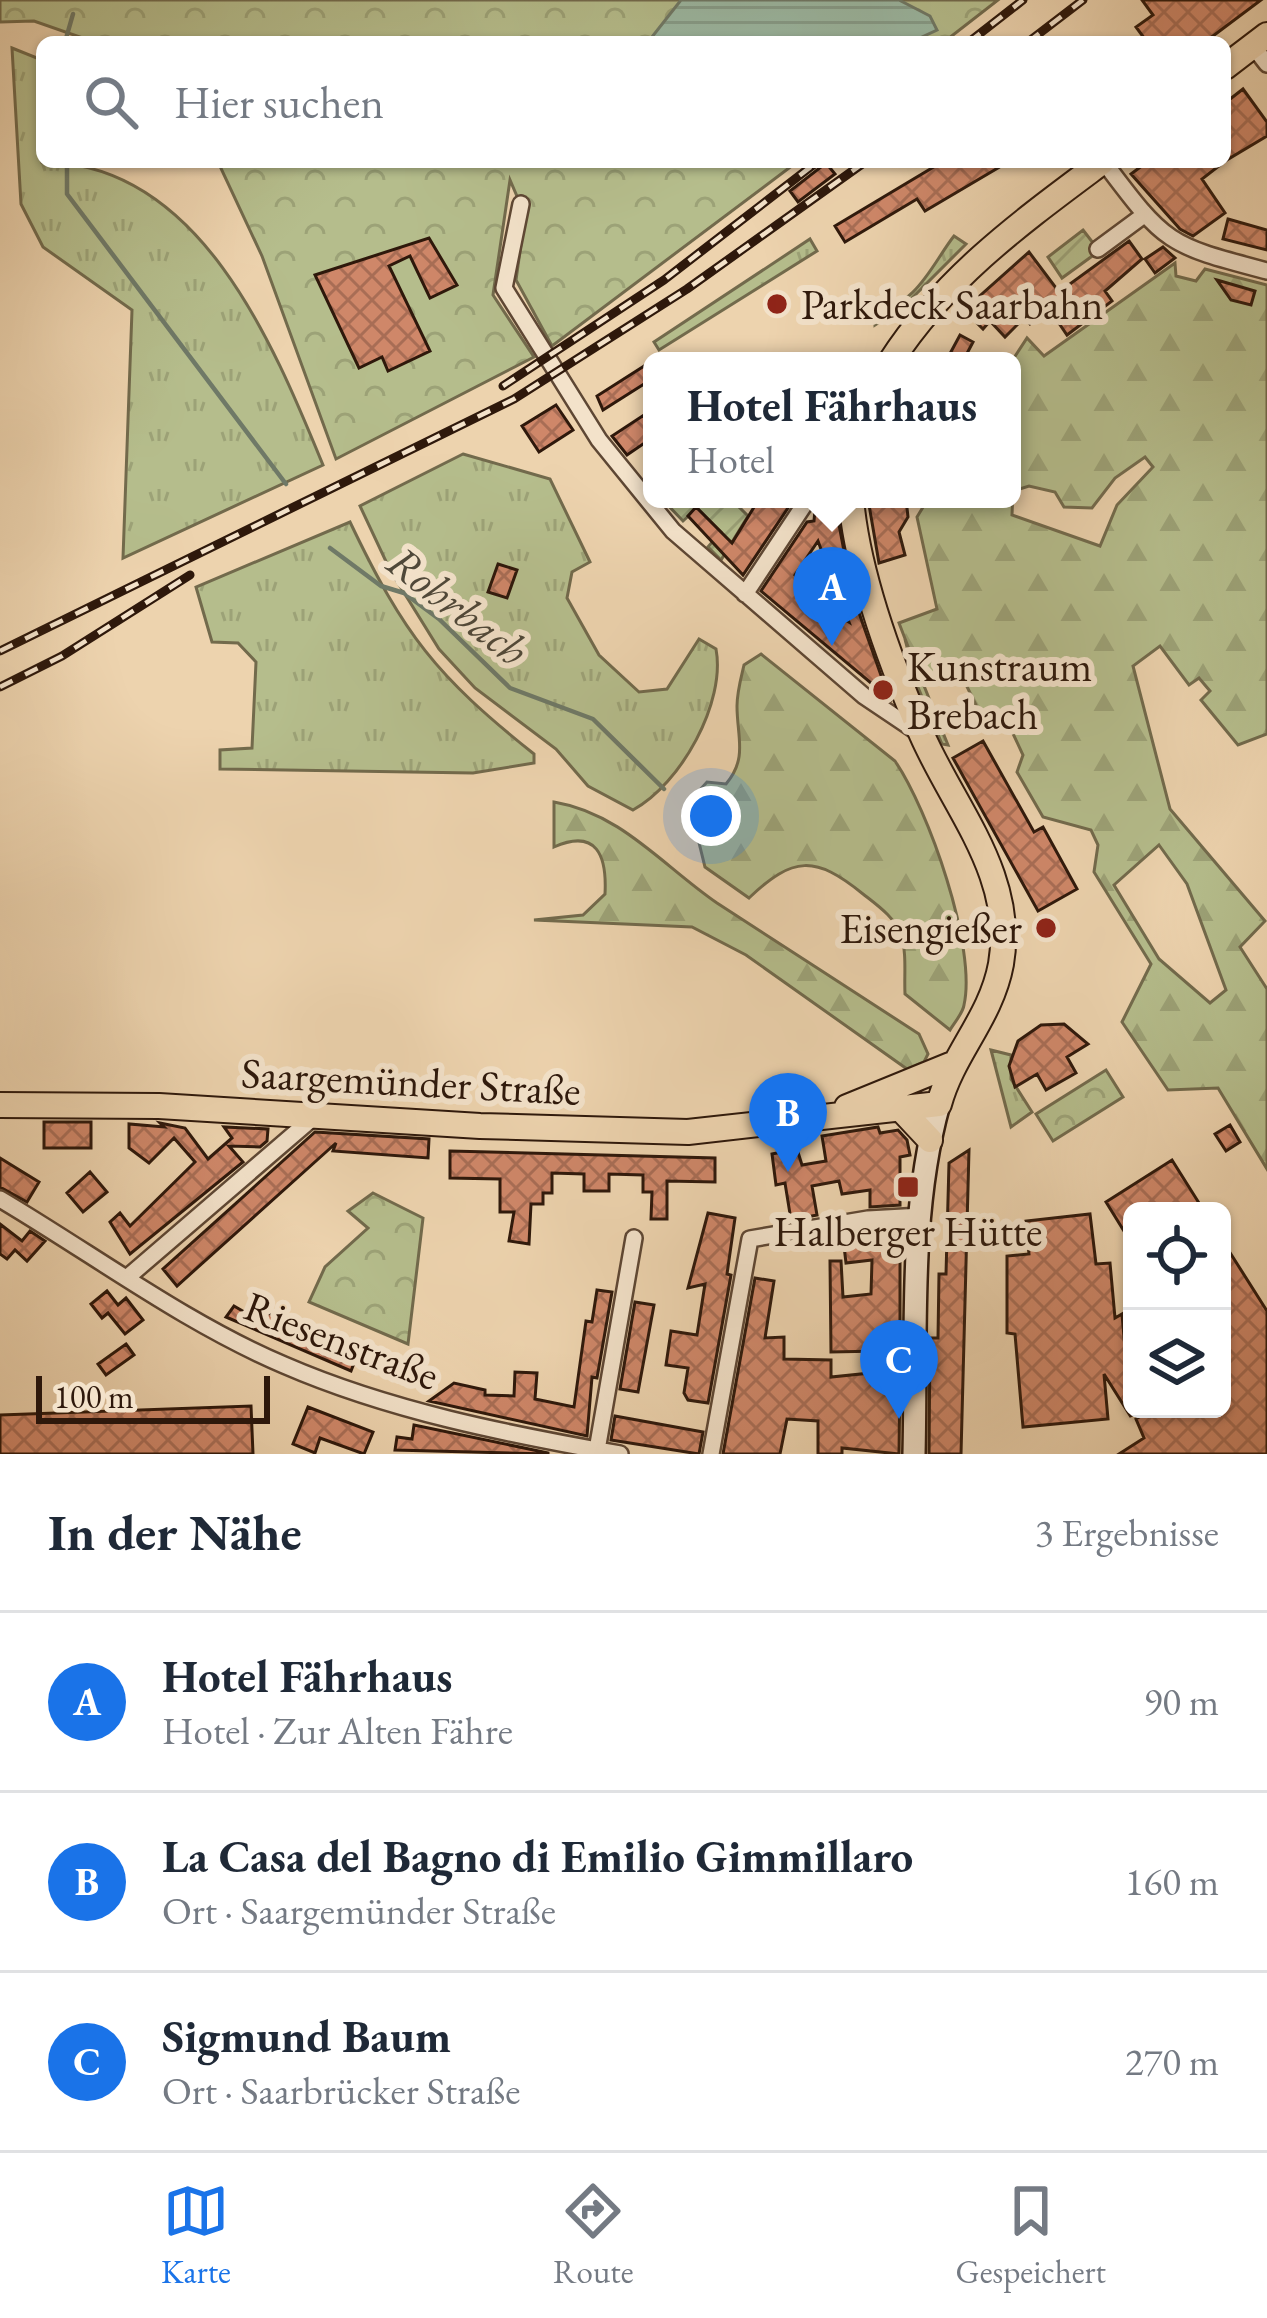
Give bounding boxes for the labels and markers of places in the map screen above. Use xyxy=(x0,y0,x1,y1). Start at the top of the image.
place label: Parkdeck Saarbahn xyxy=(801,277,1103,332)
marker: Parkdeck Saarbahn xyxy=(764,291,790,317)
pin: A xyxy=(793,547,871,646)
place label: Kunstraum Brebach xyxy=(907,639,1092,742)
marker: Kunstraum Brebach xyxy=(870,677,896,703)
place label: Eisengießer xyxy=(839,901,1022,956)
marker: Eisengießer xyxy=(1033,915,1059,941)
pin: B xyxy=(749,1073,827,1172)
marker: Halberger Hütte xyxy=(895,1174,921,1200)
place label: Halberger Hütte xyxy=(774,1204,1042,1259)
pin: C xyxy=(860,1320,938,1419)

